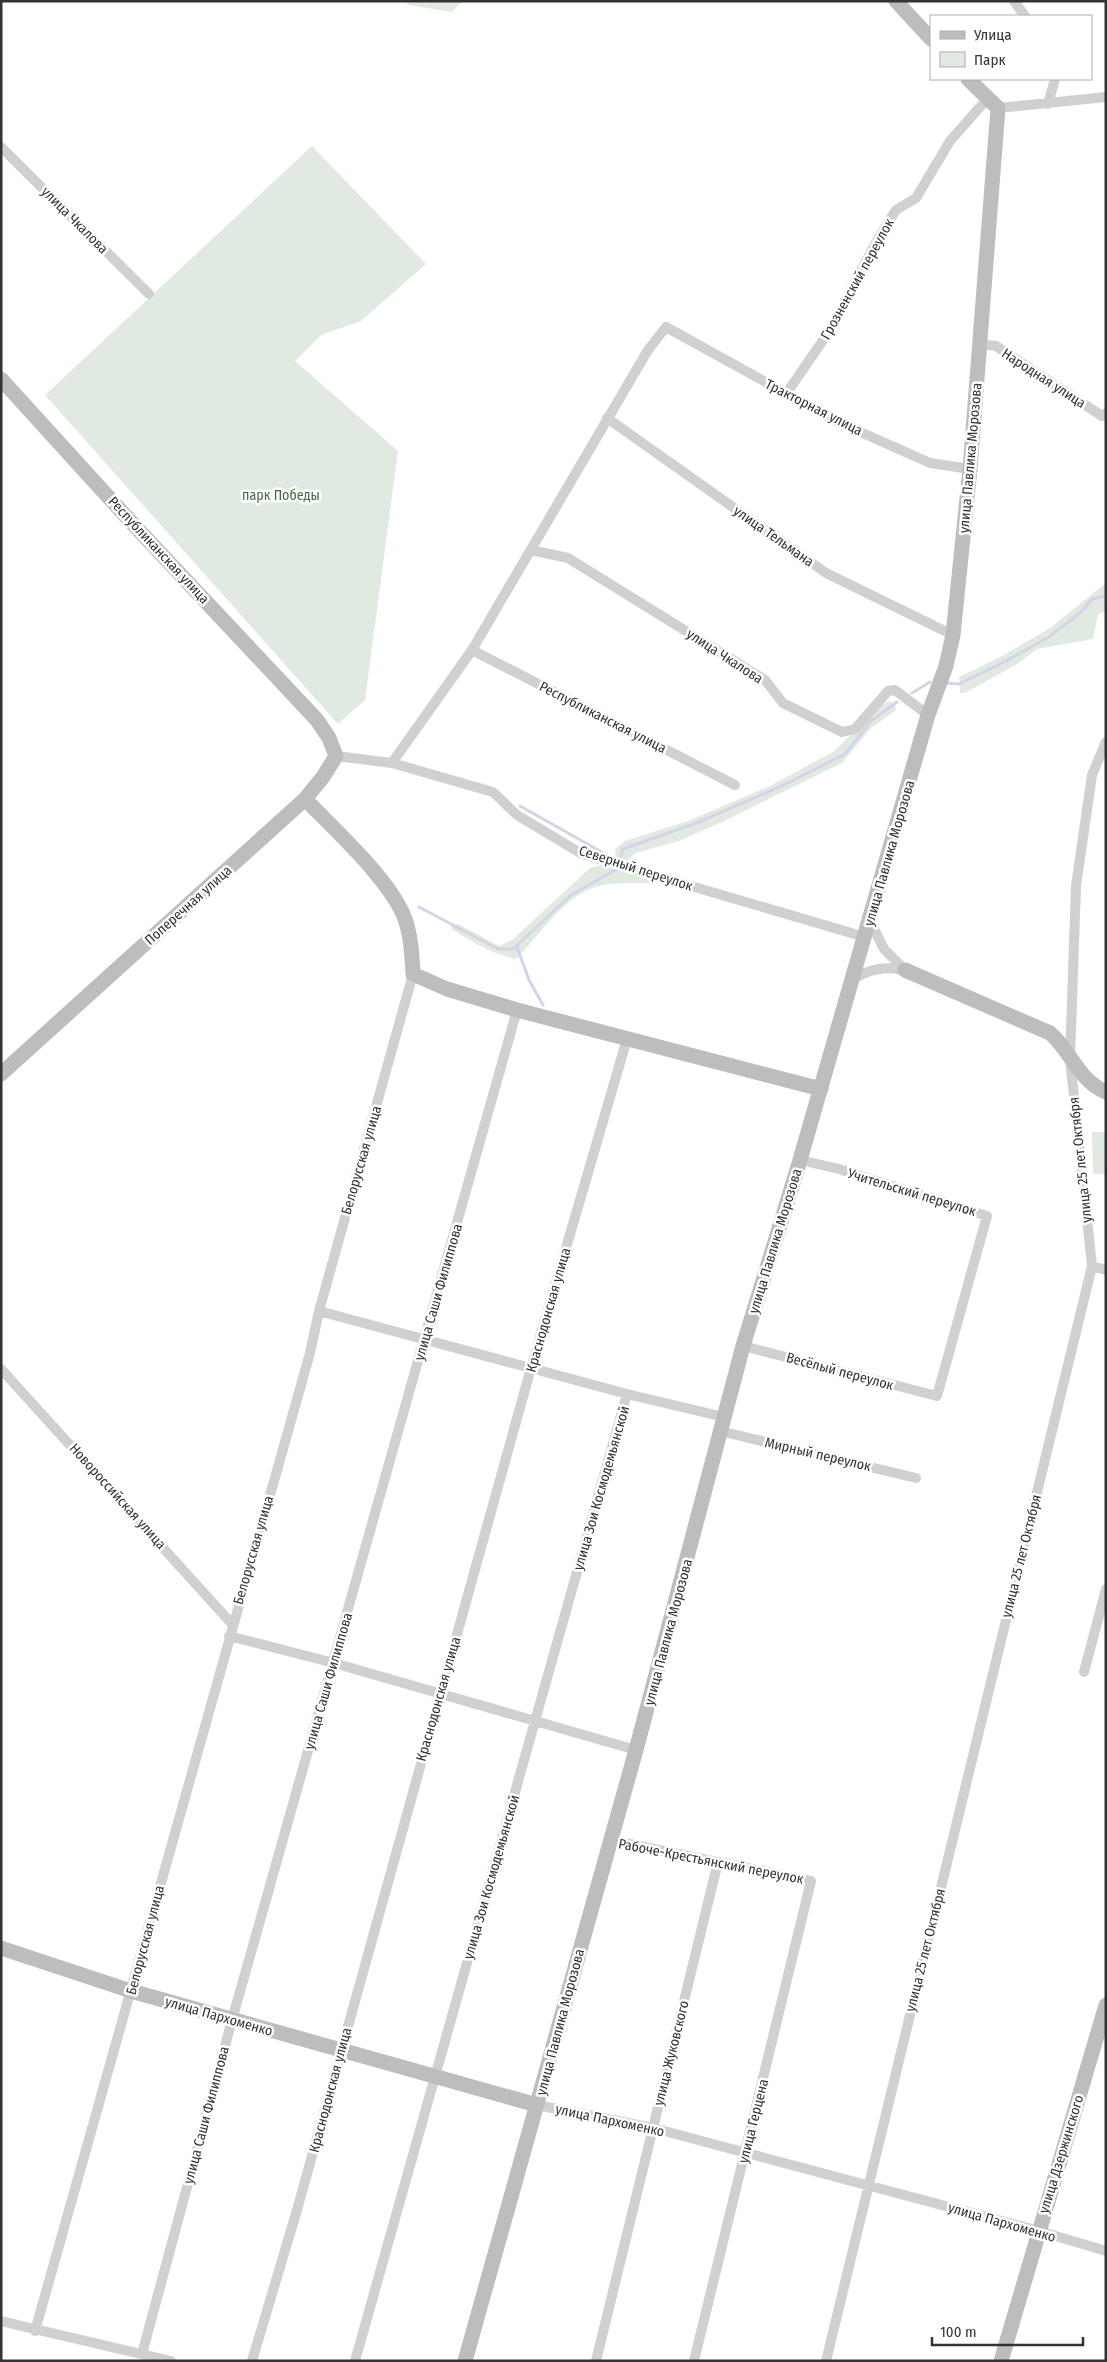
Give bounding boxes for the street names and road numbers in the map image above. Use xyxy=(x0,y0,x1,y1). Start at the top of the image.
street label: улица Чкалова xyxy=(38,183,112,257)
street label: Грозненский переулок xyxy=(817,215,898,343)
street label: Народная улица xyxy=(999,345,1089,412)
street label: Тракторная улица xyxy=(762,376,865,439)
street label: улица Павлика Морозова xyxy=(955,382,986,534)
street label: Республиканская улица xyxy=(105,493,213,608)
street label: улица Тельмана xyxy=(730,502,817,570)
street label: улица Чкалова xyxy=(683,625,766,687)
street label: Республиканская улица xyxy=(536,678,669,757)
street label: улица Павлика Морозова xyxy=(861,778,918,928)
street label: Северный переулок xyxy=(577,842,695,895)
street label: Поперечная улица xyxy=(141,862,235,949)
street label: улица 25 лет Октября xyxy=(1065,1096,1096,1224)
street label: Белорусская улица xyxy=(338,1104,385,1217)
street label: Учительский переулок xyxy=(845,1165,979,1220)
street label: улица Павлика Морозова xyxy=(745,1166,806,1316)
street label: улица Саши Филиппова xyxy=(411,1222,466,1363)
street label: Краснодонская улица xyxy=(523,1246,574,1374)
street label: Весёлый переулок xyxy=(784,1349,896,1394)
street label: улица Зои Космодемьянской xyxy=(570,1404,633,1572)
street label: Мирный переулок xyxy=(763,1434,873,1475)
street label: Новороссийская улица xyxy=(66,1440,170,1553)
street label: улица 25 лет Октября xyxy=(998,1493,1045,1619)
street label: Белорусская улица xyxy=(230,1494,277,1607)
street label: улица Павлика Морозова xyxy=(641,1557,696,1707)
street label: улица Саши Филиппова xyxy=(301,1611,356,1752)
street label: Краснодонская улица xyxy=(413,1635,464,1763)
street label: улица Зои Космодемьянской xyxy=(460,1793,523,1961)
street label: Рабоче-Крестьянский переулок xyxy=(617,1835,805,1888)
street label: Белорусская улица xyxy=(123,1883,168,1997)
street label: улица 25 лет Октября xyxy=(902,1887,949,2013)
street label: улица Павлика Морозова xyxy=(533,1947,588,2097)
street label: улица Пархоменко xyxy=(163,1993,275,2040)
street label: улица Жуковского xyxy=(650,1999,693,2108)
street label: Краснодонская улица xyxy=(306,2026,355,2154)
street label: улица Саши Филиппова xyxy=(180,2044,233,2186)
street label: улица Герцена xyxy=(735,2077,772,2165)
street label: улица Дзержинского xyxy=(1035,2093,1088,2215)
street label: улица Пархоменко xyxy=(554,2101,666,2140)
street label: улица Пархоменко xyxy=(946,2199,1058,2246)

